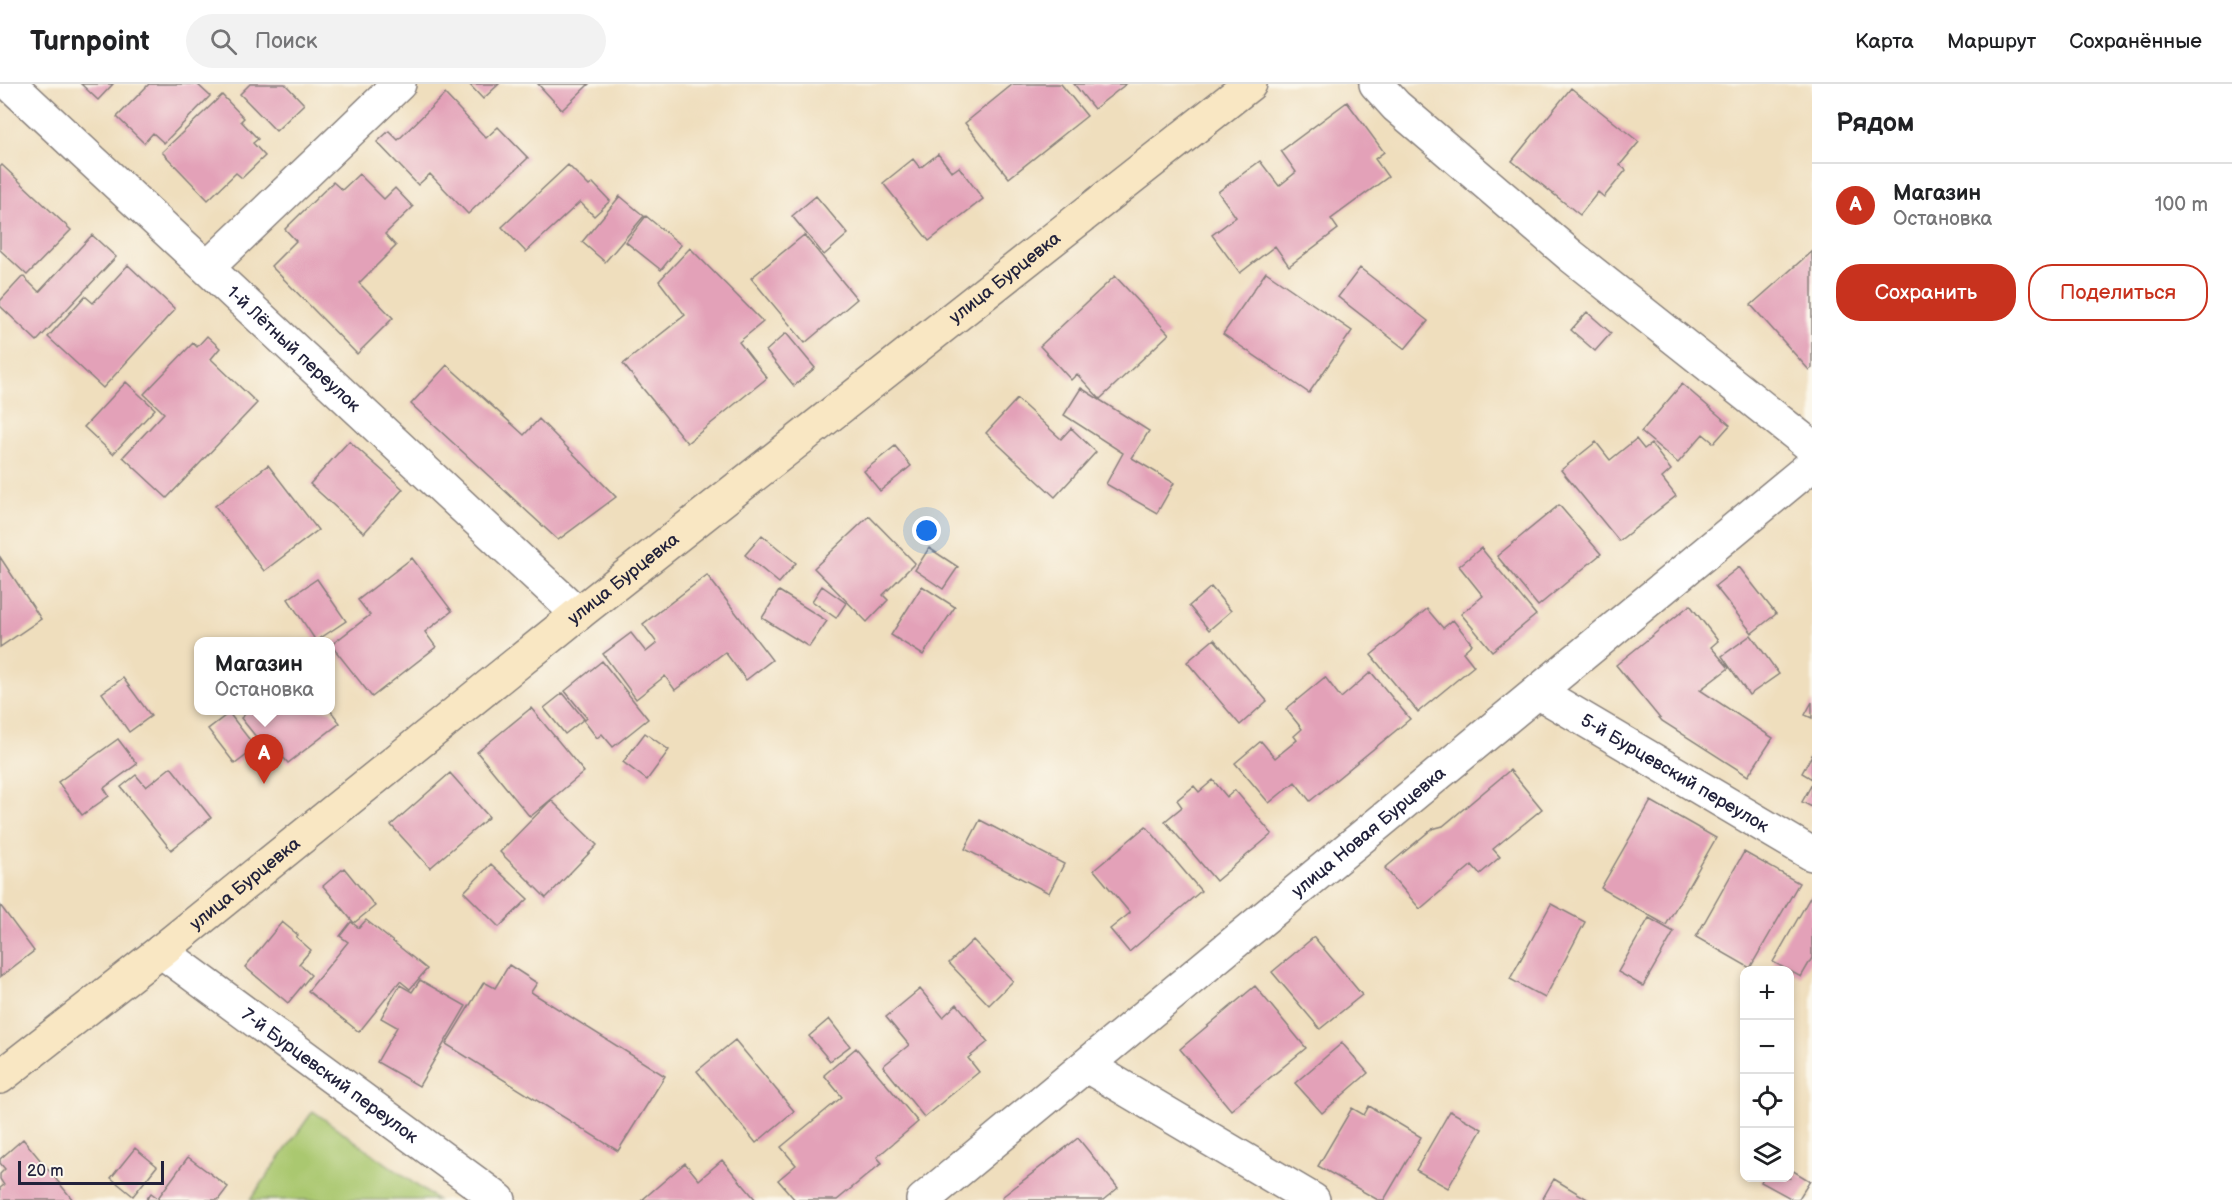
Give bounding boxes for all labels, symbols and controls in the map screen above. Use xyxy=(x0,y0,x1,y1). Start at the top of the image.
search box xyxy=(186,14,606,68)
text: Turnpoint xyxy=(30,25,150,58)
icon: search xyxy=(207,25,240,58)
text: Поиск xyxy=(255,28,317,55)
text: Карта xyxy=(1855,29,1914,54)
text: Маршрут xyxy=(1947,29,2036,54)
text: Сохранённые xyxy=(2069,29,2202,54)
text: Рядом xyxy=(1836,108,1914,139)
text: Магазин xyxy=(1893,180,1981,207)
text: A xyxy=(1849,193,1862,217)
text: 100 m xyxy=(2155,193,2208,217)
text: Остановка xyxy=(1893,207,1992,231)
street label: улица Бурцевка xyxy=(945,227,1065,328)
button: Сохранить xyxy=(1836,264,2016,321)
button: Поделиться xyxy=(2028,264,2208,321)
street label: 1-й Лётный переулок xyxy=(222,282,365,417)
your location xyxy=(912,516,941,545)
street label: улица Бурцевка xyxy=(564,528,683,629)
popup xyxy=(194,637,335,715)
text: Магазин xyxy=(215,651,303,678)
text: Остановка xyxy=(215,678,314,702)
street label: 5-й Бурцевский переулок xyxy=(1577,710,1773,837)
pin: A xyxy=(244,734,284,784)
street label: улица Новая Бурцевка xyxy=(1288,762,1450,902)
street label: улица Бурцевка xyxy=(186,833,305,935)
map controls xyxy=(1740,966,1794,1182)
button: + xyxy=(1740,966,1794,1020)
street label: 7-й Бурцевский переулок xyxy=(238,1004,422,1148)
button: − xyxy=(1740,1020,1794,1074)
button: locate xyxy=(1740,1074,1794,1128)
button: layers xyxy=(1740,1128,1794,1182)
scale bar xyxy=(18,1158,164,1186)
text: 20 m xyxy=(27,1162,63,1181)

